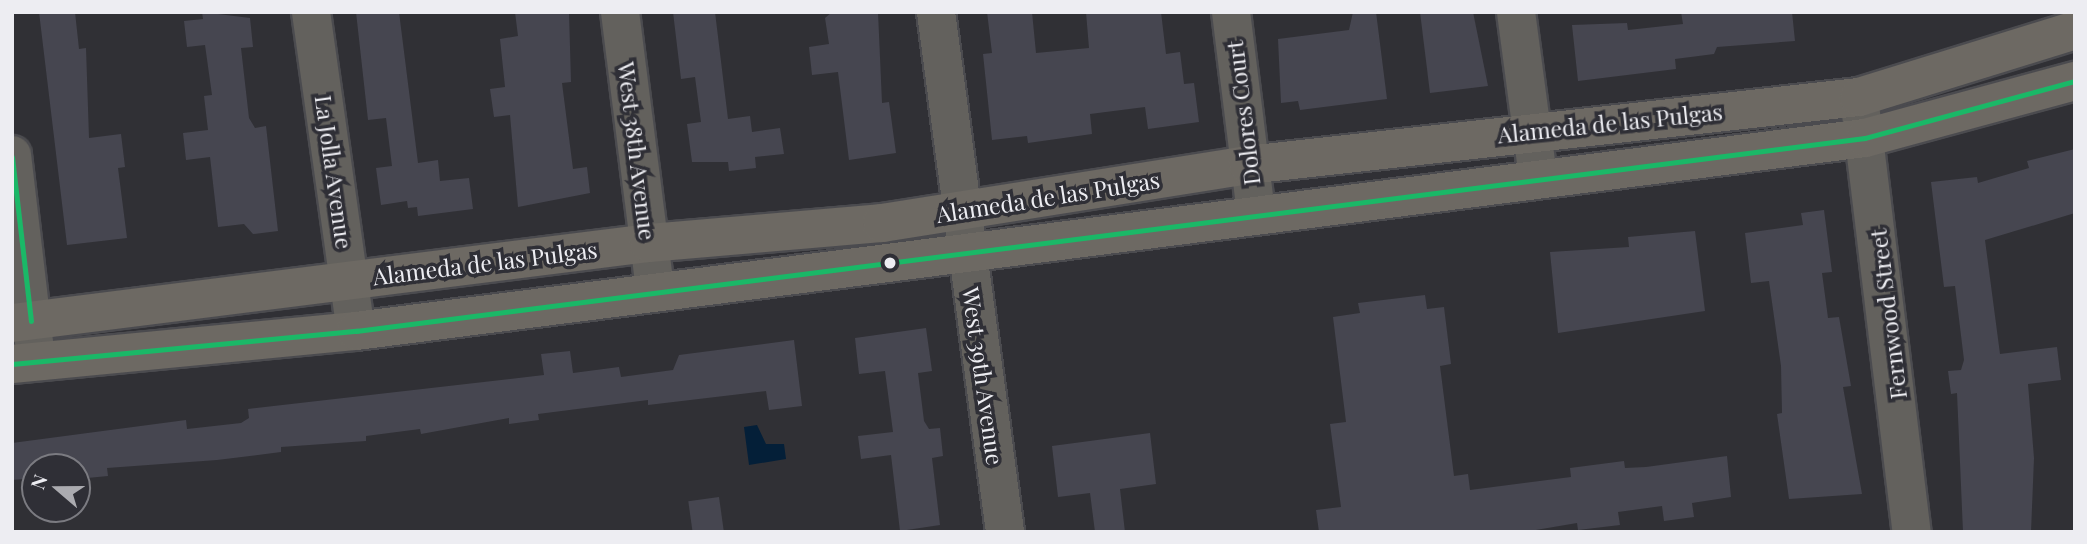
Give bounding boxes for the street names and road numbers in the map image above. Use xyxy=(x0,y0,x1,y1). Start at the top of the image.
street label: Dolores Court xyxy=(1220,39,1266,187)
street label: West 38th Avenue xyxy=(612,60,662,242)
street label: La Jolla Avenue xyxy=(309,93,359,251)
street label: Alameda de las Pulgas xyxy=(1496,97,1724,149)
street label: Alameda de las Pulgas xyxy=(934,166,1162,228)
street label: Fernwood Street xyxy=(1864,227,1912,401)
street label: Alameda de las Pulgas xyxy=(371,235,599,291)
street label: West 39th Avenue xyxy=(957,285,1009,467)

